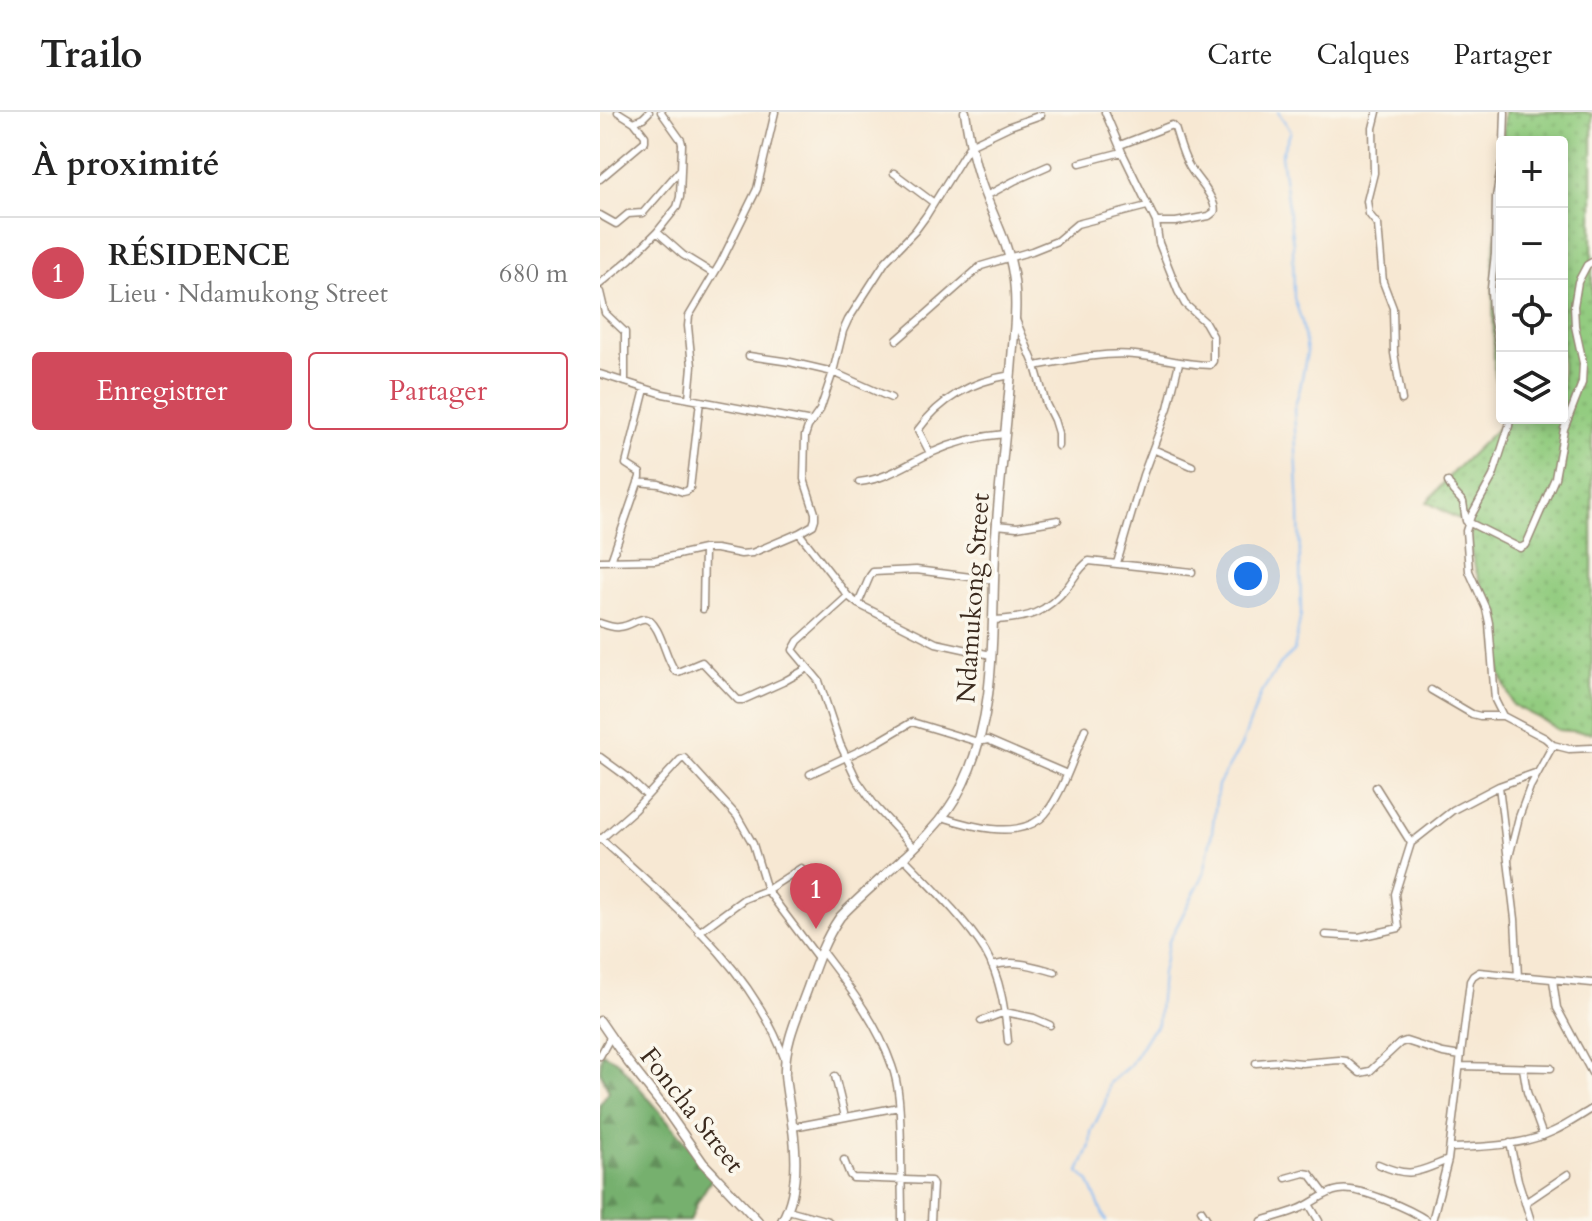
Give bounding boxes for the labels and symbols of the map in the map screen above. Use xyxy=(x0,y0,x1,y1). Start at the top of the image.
street label: Ndamukong Street xyxy=(948,492,998,704)
your location xyxy=(1228,556,1268,596)
pin: 1 xyxy=(790,863,842,929)
street label: Foncha Street xyxy=(632,1040,752,1180)

